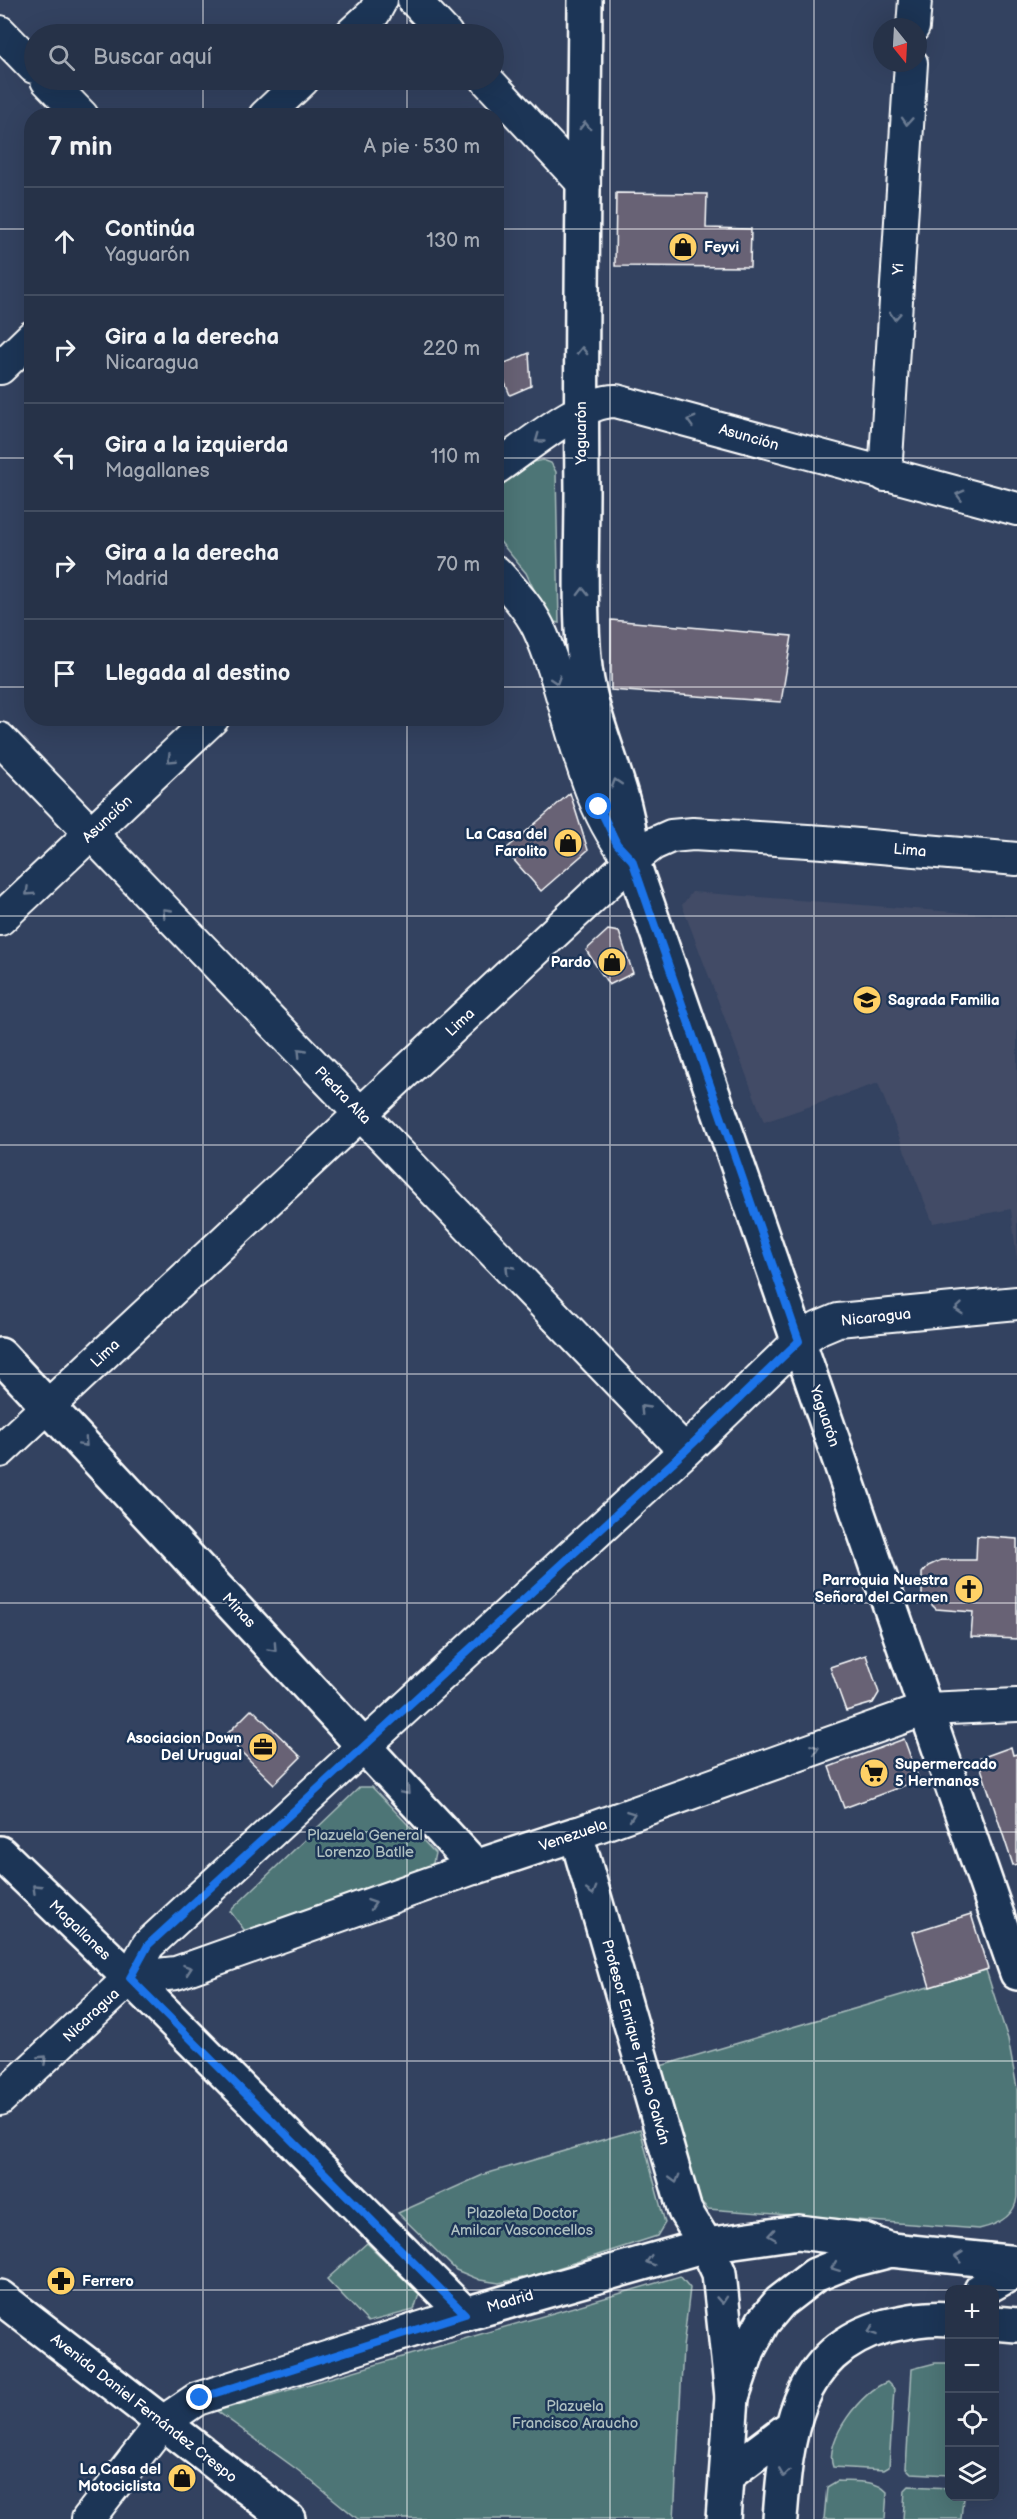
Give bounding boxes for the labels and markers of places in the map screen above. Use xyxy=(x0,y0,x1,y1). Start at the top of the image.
shop icon: Feyvi xyxy=(667,231,699,263)
place label: Feyvi xyxy=(704,238,739,257)
place label: La Casa del Farolito xyxy=(465,825,547,861)
shop icon: La Casa del Farolito xyxy=(552,827,584,859)
shop icon: Pardo xyxy=(596,946,628,978)
place label: Pardo xyxy=(551,953,591,972)
school or university icon: Sagrada Familia xyxy=(851,984,883,1016)
place label: Sagrada Familia xyxy=(888,991,1000,1010)
place label: Parroquia Nuestra Señora del Carmen xyxy=(815,1571,948,1607)
church icon: Parroquia Nuestra Señora del Carmen xyxy=(953,1573,985,1605)
place label: Asociacion Down Del Urugual xyxy=(126,1729,242,1765)
office icon: Asociacion Down Del Urugual xyxy=(247,1731,279,1763)
place label: Supermercado 5 Hermanos xyxy=(895,1755,997,1791)
supermarket icon: Supermercado 5 Hermanos xyxy=(858,1757,890,1789)
pharmacy icon: Ferrero xyxy=(45,2265,77,2297)
place label: Ferrero xyxy=(82,2272,134,2291)
place label: La Casa del Motociclista xyxy=(78,2460,161,2496)
shop icon: La Casa del Motociclista xyxy=(166,2462,198,2494)

